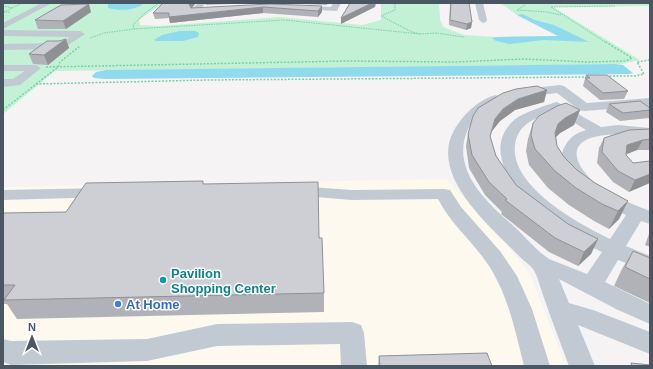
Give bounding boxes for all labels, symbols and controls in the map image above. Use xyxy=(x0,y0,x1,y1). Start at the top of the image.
place label: Pavilion Shopping Center xyxy=(171,266,276,296)
marker: Pavilion Shopping Center xyxy=(158,275,168,285)
place label: At Home xyxy=(126,297,179,312)
marker: At Home xyxy=(113,299,123,309)
north arrow xyxy=(12,317,52,357)
text: N xyxy=(28,321,36,333)

